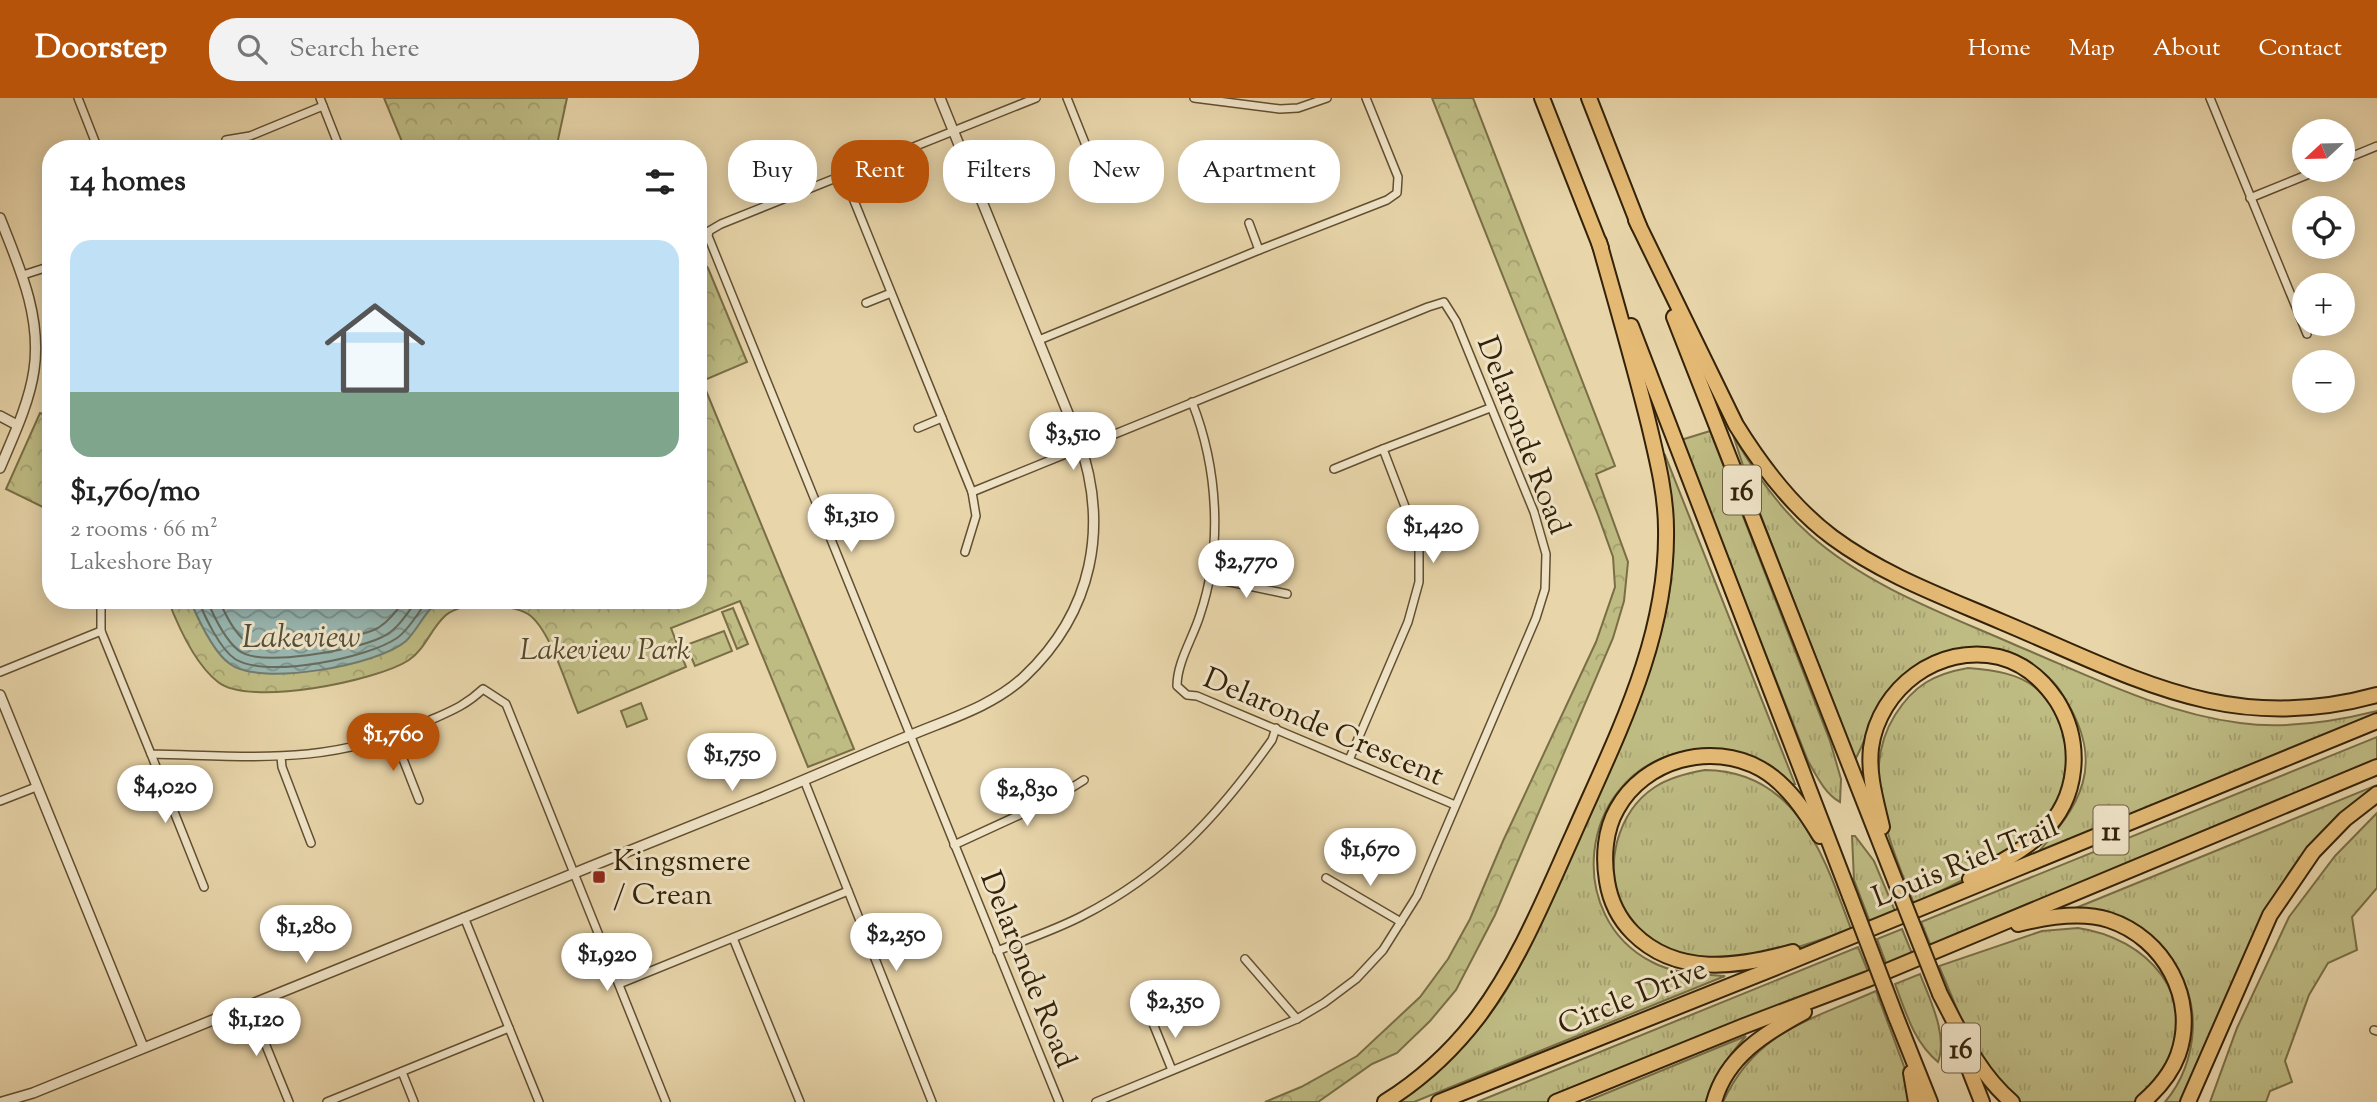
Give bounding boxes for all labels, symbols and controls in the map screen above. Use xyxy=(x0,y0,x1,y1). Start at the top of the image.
search box xyxy=(209,18,699,81)
text: Doorstep xyxy=(35,25,167,73)
icon: search xyxy=(233,30,271,68)
text: Search here xyxy=(289,31,420,68)
text: Home xyxy=(1968,32,2031,66)
text: Map xyxy=(2069,32,2115,66)
text: About xyxy=(2153,32,2220,66)
text: Contact xyxy=(2258,32,2342,66)
north arrow xyxy=(2292,119,2356,182)
map controls xyxy=(2292,119,2355,413)
chip: Buy xyxy=(728,140,817,203)
chip: Rent xyxy=(831,140,929,203)
chip: Filters xyxy=(943,140,1055,203)
chip: New xyxy=(1069,140,1164,203)
chip: Apartment xyxy=(1178,140,1340,203)
text: 14 homes xyxy=(70,161,186,204)
icon: filters xyxy=(641,163,679,201)
button: locate xyxy=(2292,196,2355,259)
button: + xyxy=(2292,273,2355,336)
icon: home xyxy=(312,285,438,411)
street label: Delaronde Road xyxy=(1464,331,1579,541)
button: − xyxy=(2292,350,2355,413)
pin: $3,510 xyxy=(1016,412,1130,472)
text: $3,510 xyxy=(1045,418,1101,451)
road number: 16 xyxy=(1723,466,1761,514)
text: $1,760/mo xyxy=(70,471,200,514)
pin: $1,310 xyxy=(794,494,908,554)
text: $1,310 xyxy=(824,500,878,533)
pin: $1,420 xyxy=(1376,505,1490,565)
text: $1,420 xyxy=(1403,511,1463,544)
text: 2 rooms · 66 m² xyxy=(70,514,218,547)
pin: $2,770 xyxy=(1189,540,1303,600)
text: $2,770 xyxy=(1214,546,1278,579)
text: Lakeshore Bay xyxy=(70,547,213,580)
water label: Lakeview xyxy=(242,616,360,662)
park label: Lakeview Park xyxy=(520,630,690,673)
street label: Delaronde Crescent xyxy=(1196,658,1450,798)
pin: $1,760 xyxy=(336,714,450,773)
text: $1,760 xyxy=(363,719,423,752)
pin: $1,750 xyxy=(675,734,789,793)
text: $1,750 xyxy=(703,739,761,772)
pin: $4,020 xyxy=(108,766,222,825)
pin: $2,830 xyxy=(970,768,1084,828)
text: $4,020 xyxy=(133,771,197,804)
text: $2,830 xyxy=(996,774,1058,807)
street label: Louis Riel Trail xyxy=(1866,806,2066,920)
road number: 11 xyxy=(2094,806,2128,854)
pin: $1,670 xyxy=(1313,828,1427,888)
text: $1,670 xyxy=(1340,834,1400,867)
place label: Kingsmere / Crean xyxy=(613,841,751,918)
street label: Delaronde Road xyxy=(968,865,1086,1075)
marker: Kingsmere / Crean xyxy=(591,869,607,885)
pin: $1,280 xyxy=(249,906,363,965)
text: $1,280 xyxy=(276,911,336,944)
pin: $2,250 xyxy=(839,914,953,973)
text: $2,250 xyxy=(866,919,926,952)
pin: $1,920 xyxy=(550,934,664,993)
text: $1,920 xyxy=(577,939,637,972)
street label: Circle Drive xyxy=(1552,949,1714,1048)
pin: $2,350 xyxy=(1118,981,1232,1040)
text: $2,350 xyxy=(1146,986,1204,1019)
pin: $1,120 xyxy=(199,998,313,1058)
text: $1,120 xyxy=(228,1004,284,1037)
road number: 16 xyxy=(1942,1024,1980,1072)

